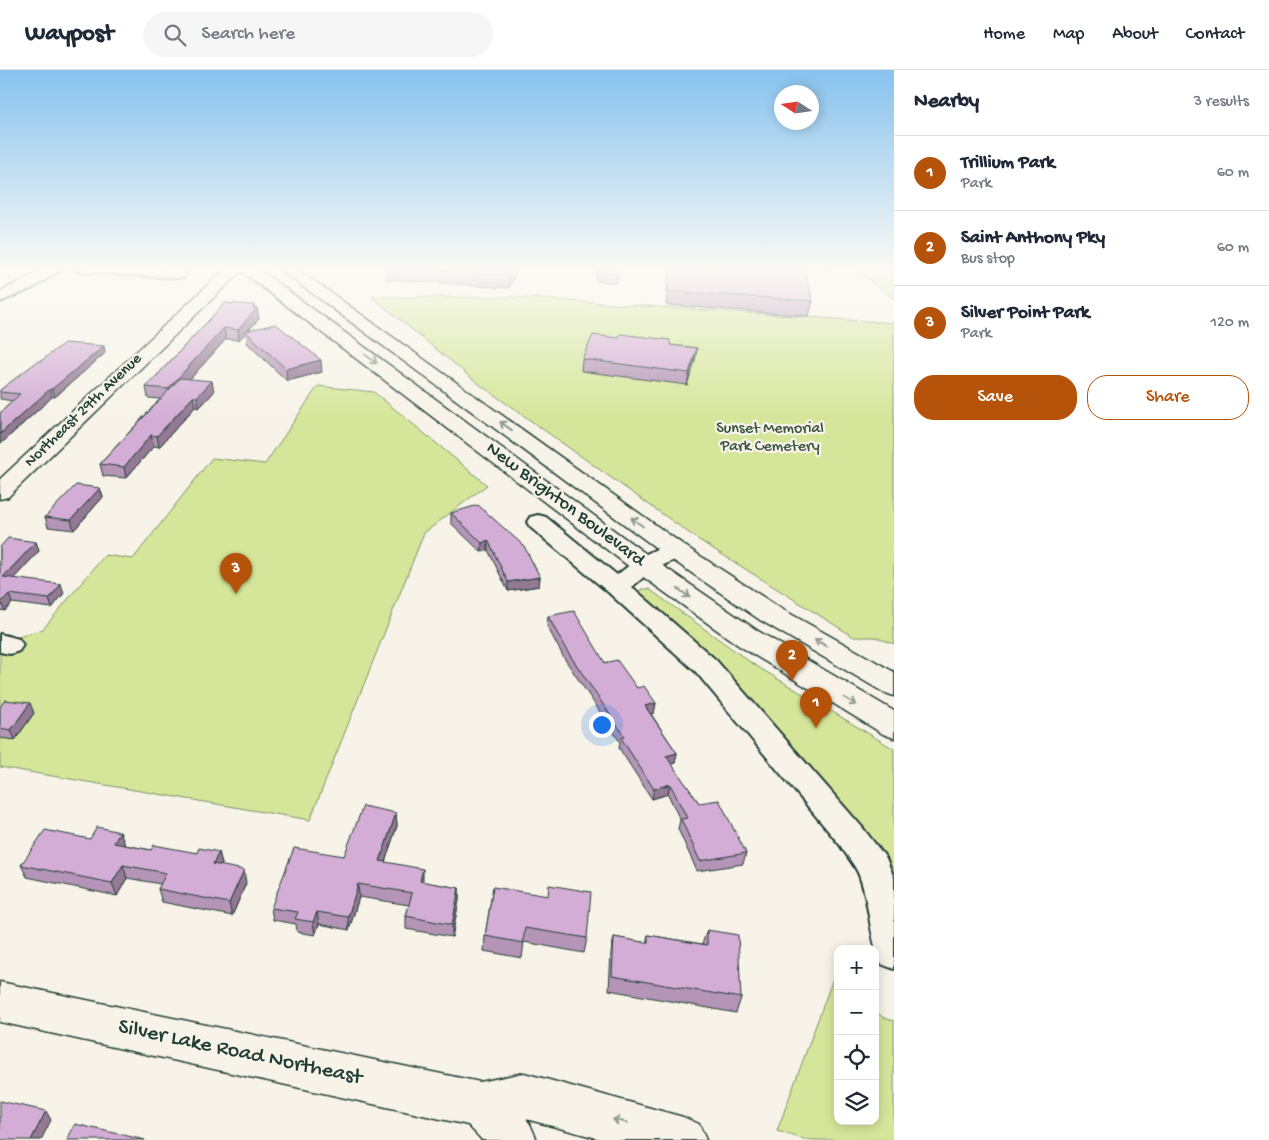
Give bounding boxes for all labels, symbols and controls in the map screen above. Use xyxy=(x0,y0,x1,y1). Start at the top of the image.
search box xyxy=(143,12,493,57)
text: Waypost xyxy=(25,20,113,49)
icon: search xyxy=(161,21,189,49)
text: Search here xyxy=(201,23,295,46)
text: Home xyxy=(983,24,1025,45)
text: Map xyxy=(1053,24,1084,45)
text: About xyxy=(1112,24,1158,45)
text: Contact xyxy=(1186,24,1244,45)
north arrow xyxy=(774,85,819,130)
text: Nearby xyxy=(914,90,979,115)
text: 3 results xyxy=(1194,93,1249,112)
text: Trillium Park xyxy=(961,152,1055,175)
text: 1 xyxy=(927,164,933,183)
text: 60 m xyxy=(1217,164,1249,183)
text: Park xyxy=(961,175,992,194)
text: Saint Anthony Pky xyxy=(961,227,1105,250)
text: 2 xyxy=(926,239,934,258)
text: 60 m xyxy=(1217,239,1249,258)
text: Bus stop xyxy=(961,250,1015,269)
text: Silver Point Park xyxy=(961,302,1090,325)
text: 3 xyxy=(926,314,934,333)
text: 120 m xyxy=(1210,314,1249,333)
text: Park xyxy=(961,325,992,344)
street label: Northeast 29th Avenue xyxy=(21,350,147,472)
one-way arrow xyxy=(364,354,378,364)
button: Save xyxy=(914,375,1077,420)
button: Share xyxy=(1087,375,1249,420)
park label: Sunset Memorial Park Cemetery xyxy=(716,420,824,457)
one-way arrow xyxy=(499,421,513,431)
street label: New Brighton Boulevard xyxy=(481,438,651,574)
one-way arrow xyxy=(631,517,644,528)
pin: 3 xyxy=(220,553,252,594)
one-way arrow xyxy=(677,588,691,598)
one-way arrow xyxy=(815,638,829,648)
pin: 2 xyxy=(776,640,808,681)
pin: 1 xyxy=(800,687,832,728)
one-way arrow xyxy=(842,696,856,706)
your location xyxy=(589,712,615,738)
map controls xyxy=(834,945,879,1125)
button: + xyxy=(834,945,879,990)
button: − xyxy=(834,990,879,1035)
street label: Silver Lake Road Northeast xyxy=(116,1014,366,1092)
button: locate xyxy=(834,1035,879,1080)
button: layers xyxy=(834,1080,879,1125)
one-way arrow xyxy=(612,1116,628,1125)

